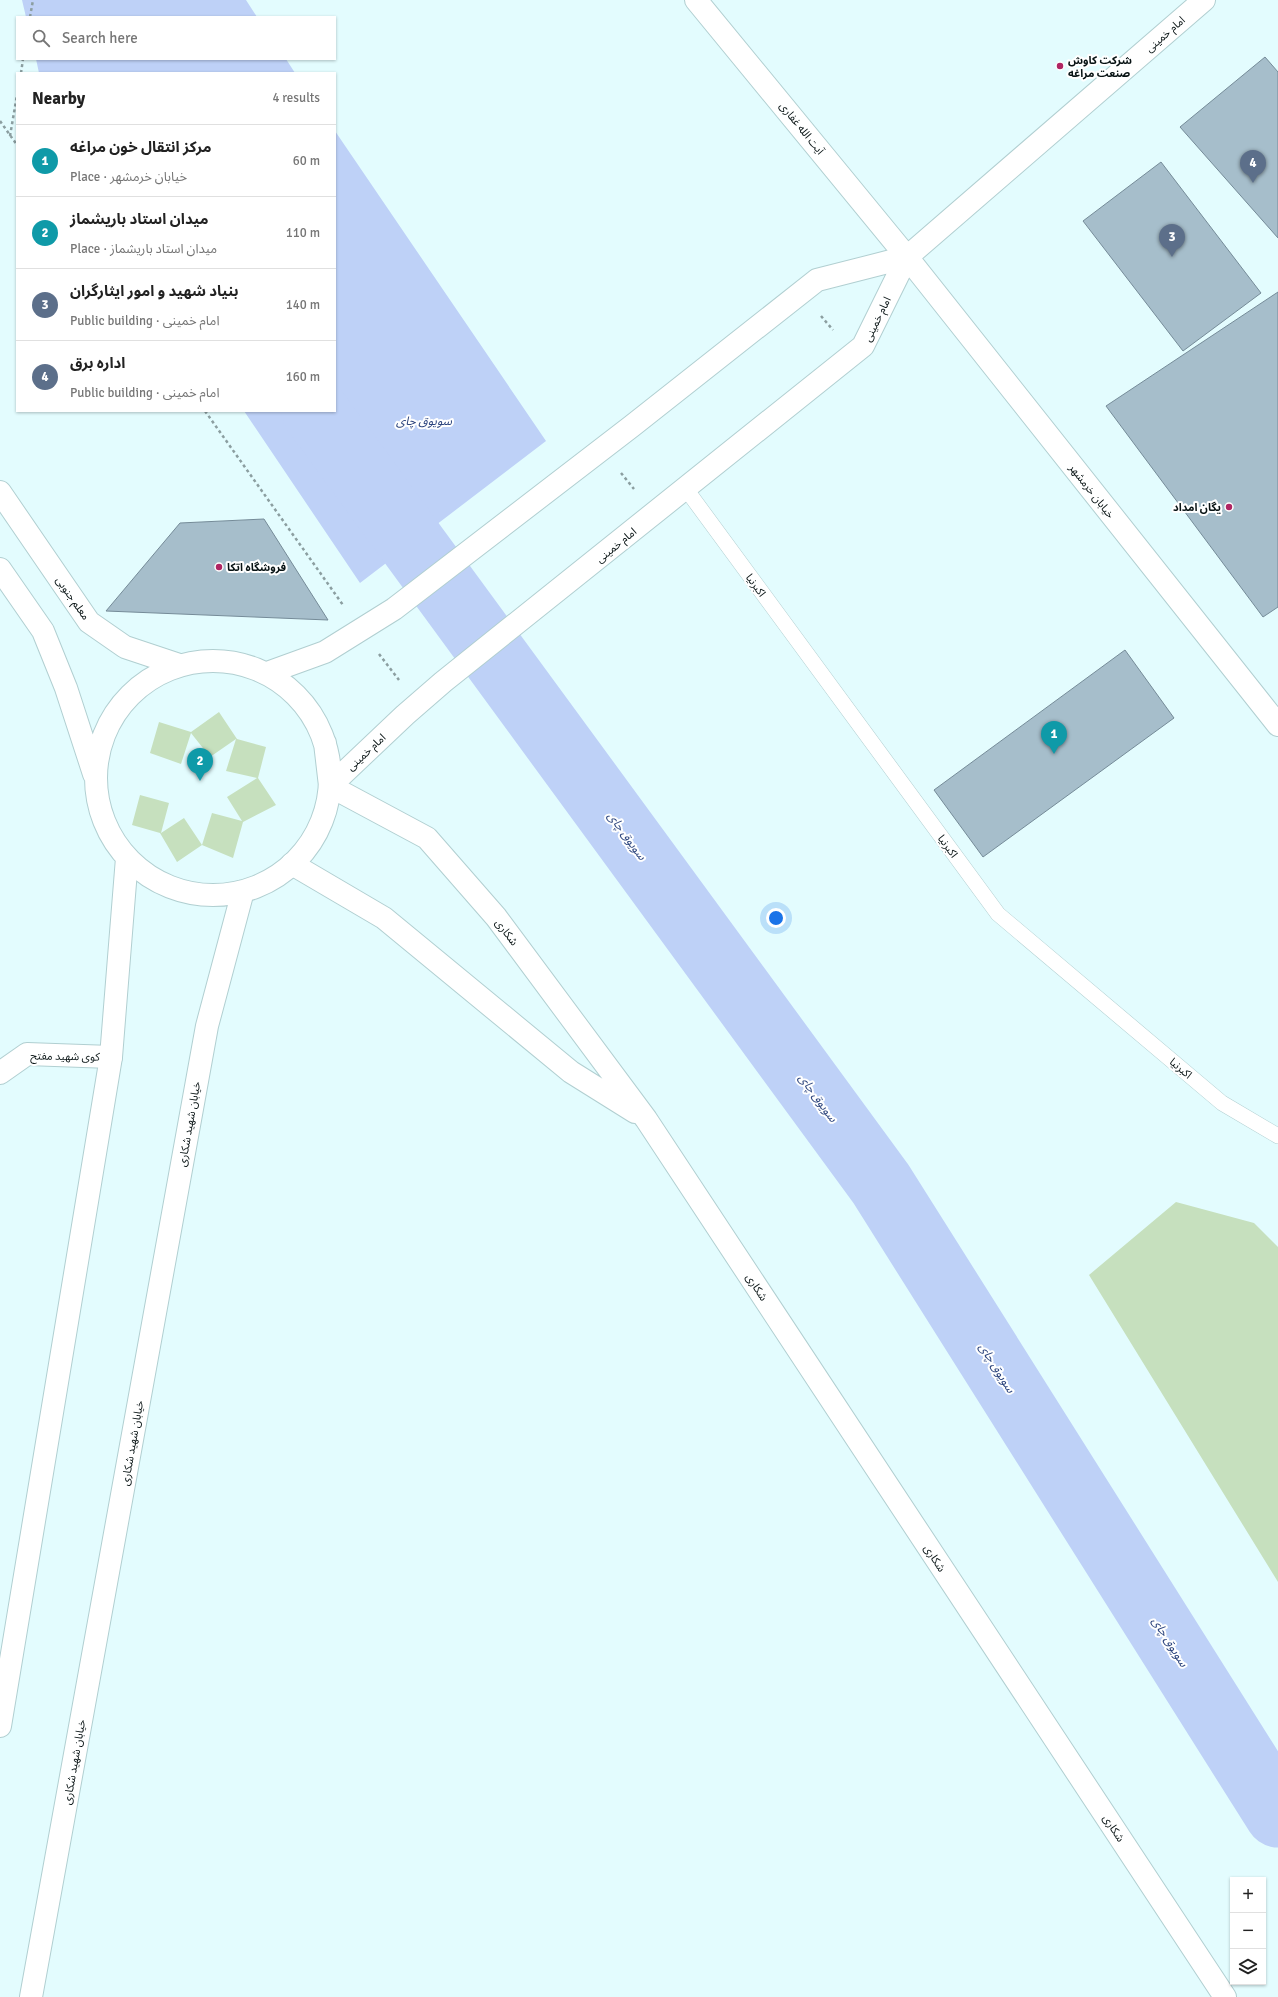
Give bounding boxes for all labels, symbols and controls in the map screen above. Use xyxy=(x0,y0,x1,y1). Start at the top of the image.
street label: امام خمینی xyxy=(1143,14,1188,56)
search box xyxy=(16,16,336,60)
icon: search xyxy=(30,27,52,49)
text: Search here xyxy=(62,29,138,47)
place label: شرکت کاوش صنعت مراغه xyxy=(1068,54,1132,80)
marker: شرکت کاوش صنعت مراغه xyxy=(1055,61,1065,71)
text: Nearby xyxy=(32,88,85,109)
text: 4 results xyxy=(272,90,320,106)
street label: آیت الله غفاری xyxy=(777,100,827,158)
text: مرکز انتقال خون مراغه xyxy=(70,138,211,156)
pin: 4 xyxy=(1240,150,1266,183)
text: 1 xyxy=(41,153,49,169)
text: 60 m xyxy=(293,153,320,169)
text: Place · خیابان خرمشهر xyxy=(70,169,187,185)
text: ميدان استاد باریشماز xyxy=(70,210,208,228)
pin: 3 xyxy=(1159,224,1185,257)
text: 2 xyxy=(41,225,49,241)
text: 110 m xyxy=(286,225,320,241)
text: Place · ميدان استاد باریشماز xyxy=(70,241,217,257)
text: بنیاد شهید و امور ایثارگران xyxy=(70,282,239,300)
street label: امام خمینی xyxy=(861,295,895,344)
text: 3 xyxy=(41,297,49,313)
text: 140 m xyxy=(286,297,320,313)
text: Public building · امام خمینی xyxy=(70,313,220,329)
text: اداره برق xyxy=(70,354,125,372)
text: 4 xyxy=(41,369,49,385)
text: 160 m xyxy=(286,369,320,385)
text: Public building · امام خمینی xyxy=(70,385,220,401)
water label: سویوق چای xyxy=(396,414,453,429)
street label: خیابان خرمشهر xyxy=(1066,461,1117,521)
place label: یگان امداد xyxy=(1173,501,1221,514)
marker: یگان امداد xyxy=(1224,502,1234,512)
street label: امام خمینی xyxy=(594,525,640,566)
place label: فروشگاه اتکا xyxy=(227,561,287,574)
marker: فروشگاه اتکا xyxy=(214,562,224,572)
street label: اکبرنیا xyxy=(743,571,768,599)
street label: معلم جنوبی xyxy=(51,574,92,624)
pin: 1 xyxy=(1041,721,1067,754)
street label: امام خمینی xyxy=(344,731,389,774)
pin: 2 xyxy=(187,748,213,781)
water label: سویوق چای xyxy=(604,809,649,864)
street label: اکبرنیا xyxy=(935,832,960,860)
your location xyxy=(766,908,786,928)
street label: شکاری xyxy=(492,916,521,948)
street label: کوی شهید مفتح xyxy=(30,1049,100,1065)
street label: اکبرنیا xyxy=(1167,1055,1195,1082)
water label: سویوق چای xyxy=(795,1071,840,1126)
street label: خیابان شهید شکاری xyxy=(176,1080,204,1168)
street label: شکاری xyxy=(743,1271,770,1304)
water label: سویوق چای xyxy=(975,1341,1018,1396)
street label: خیابان شهید شکاری xyxy=(119,1399,147,1487)
street label: شکاری xyxy=(921,1542,948,1575)
water label: سویوق چای xyxy=(1148,1615,1191,1670)
street label: خیابان شهید شکاری xyxy=(61,1718,89,1806)
street label: شکاری xyxy=(1100,1812,1127,1845)
map controls xyxy=(1230,1877,1266,1985)
button: + xyxy=(1230,1877,1266,1913)
button: − xyxy=(1230,1913,1266,1949)
button: layers xyxy=(1230,1949,1266,1985)

